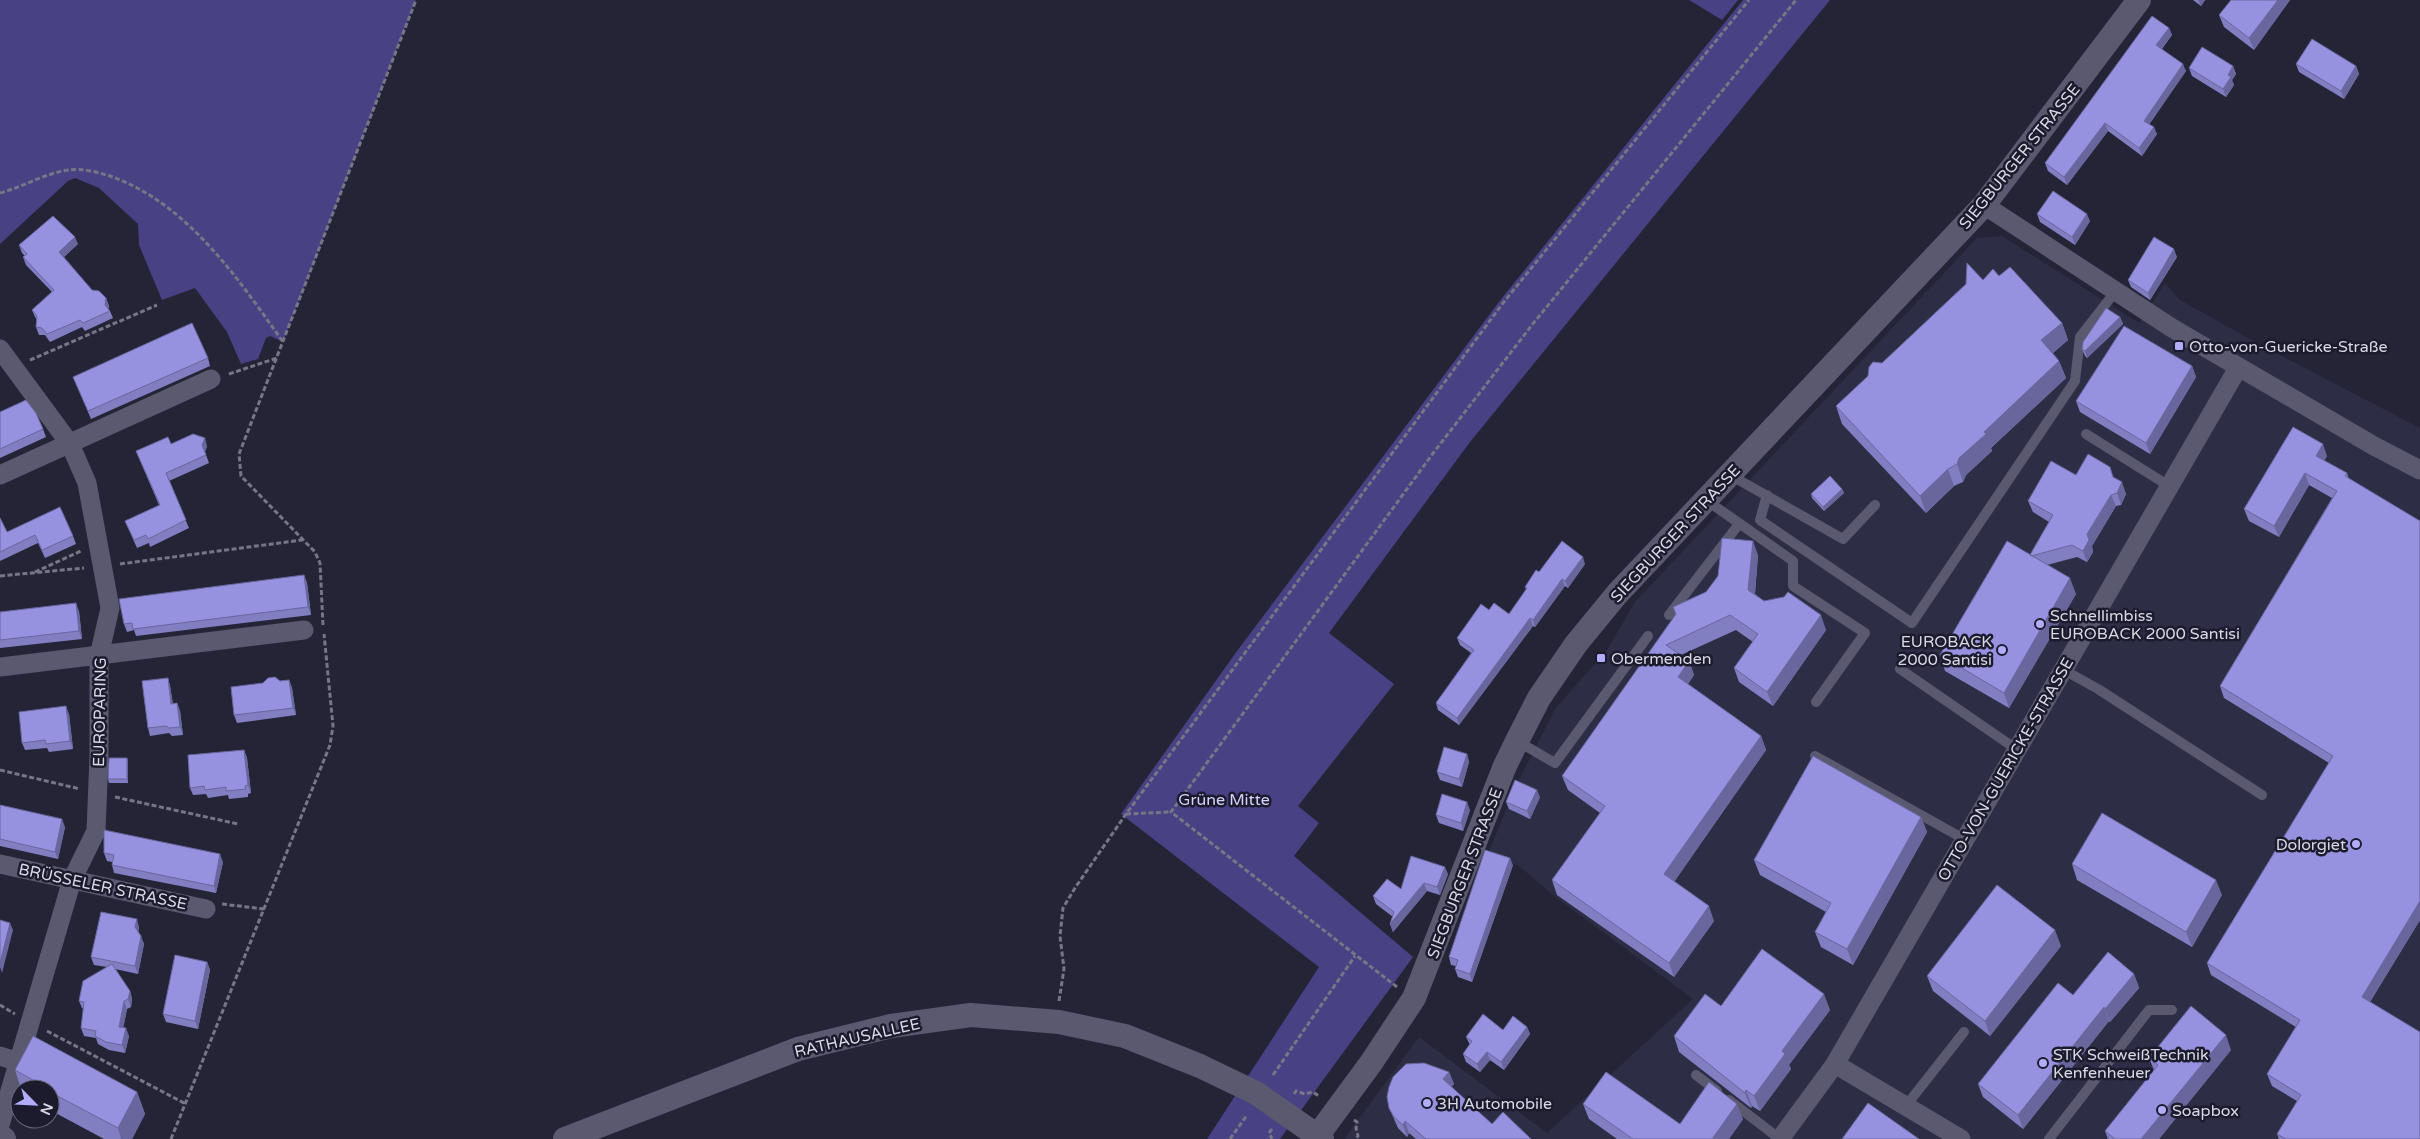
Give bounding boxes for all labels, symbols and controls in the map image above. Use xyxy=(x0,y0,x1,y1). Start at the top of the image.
street label: SIEGBURGER STRASSE xyxy=(1955,80,2085,233)
place label: Otto-von-Guericke-Straße xyxy=(2189,337,2388,357)
marker: Otto-von-Guericke-Straße xyxy=(2173,340,2185,352)
street label: SIEGBURGER STRASSE xyxy=(1607,461,1745,607)
place label: Schnellimbiss EUROBACK 2000 Santisi xyxy=(2050,606,2240,644)
marker: Schnellimbiss EUROBACK 2000 Santisi xyxy=(2034,618,2046,630)
place label: EUROBACK 2000 Santisi xyxy=(1897,632,1992,670)
marker: EUROBACK 2000 Santisi xyxy=(1996,644,2008,656)
place label: Obermenden xyxy=(1611,649,1712,669)
marker: Obermenden xyxy=(1595,652,1607,664)
street label: OTTO-VON-GUERICKE-STRASSE xyxy=(1933,654,2078,885)
street label: EUROPARING xyxy=(89,657,111,767)
street label: SIEGBURGER STRASSE xyxy=(1423,785,1507,962)
park label: Grüne Mitte xyxy=(1178,790,1270,810)
place label: Dolorgiet xyxy=(2276,835,2346,855)
marker: Dolorgiet xyxy=(2350,838,2362,850)
street label: BRÜSSELER STRASSE xyxy=(17,859,189,915)
street label: RATHAUSALLEE xyxy=(792,1014,922,1062)
place label: STK SchweißTechnik Kenfenheuer xyxy=(2053,1045,2209,1083)
marker: STK SchweißTechnik Kenfenheuer xyxy=(2037,1057,2049,1069)
north arrow xyxy=(10,1079,60,1129)
place label: 3H Automobile xyxy=(1437,1094,1552,1114)
marker: 3H Automobile xyxy=(1421,1097,1433,1109)
text: N xyxy=(36,1100,56,1118)
place label: Soapbox xyxy=(2172,1101,2239,1121)
marker: Soapbox xyxy=(2156,1104,2168,1116)

